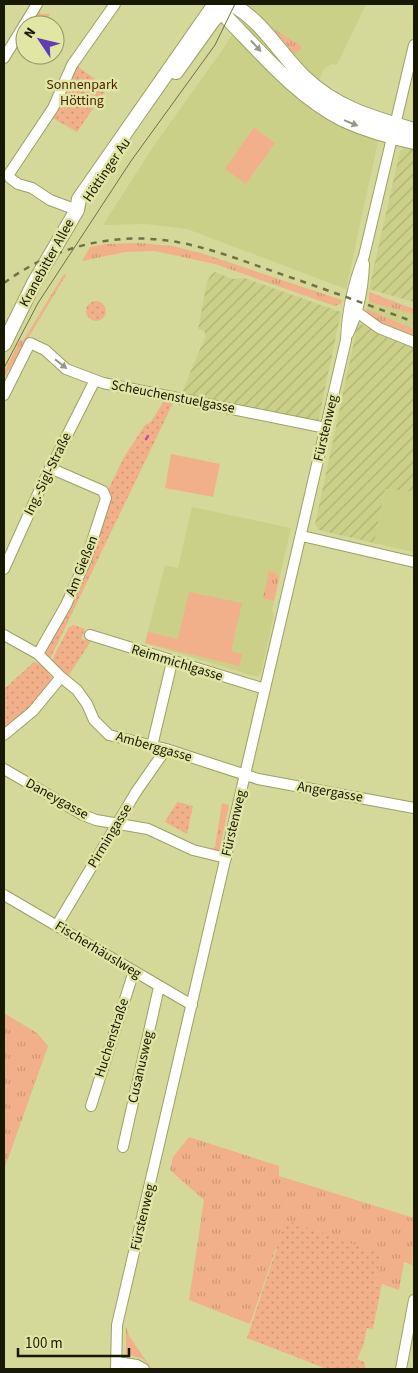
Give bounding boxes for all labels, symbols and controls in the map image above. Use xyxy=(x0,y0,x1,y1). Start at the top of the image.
north arrow xyxy=(15,15,65,65)
text: N xyxy=(19,24,41,43)
one-way arrow xyxy=(250,39,262,51)
park label: Sonnenpark Hötting xyxy=(46,75,118,111)
one-way arrow xyxy=(344,119,358,127)
street label: Höttinger Au xyxy=(78,134,136,206)
street label: Kranebitter Allee xyxy=(15,215,79,311)
one-way arrow xyxy=(54,358,67,369)
street label: Scheuchenstuelgasse xyxy=(109,375,237,419)
street label: Fürstenweg xyxy=(309,393,343,463)
street label: Ing.-Sigl-Straße xyxy=(19,429,77,519)
street label: Am Gießen xyxy=(61,533,103,599)
street label: Reimmichlgasse xyxy=(129,640,225,686)
street label: Amberggasse xyxy=(114,727,194,767)
street label: Daneygasse xyxy=(22,773,92,825)
street label: Angergasse xyxy=(296,776,364,808)
street label: Fürstenweg xyxy=(217,788,251,858)
street label: Pirmingasse xyxy=(83,800,137,872)
street label: Fischerhäuslweg xyxy=(51,916,145,984)
street label: Huchenstraße xyxy=(90,996,134,1080)
street label: Cusanusweg xyxy=(123,1029,159,1105)
street label: Fürstenweg xyxy=(126,1182,160,1252)
scale bar xyxy=(18,1326,129,1358)
text: 100 m xyxy=(25,1333,63,1354)

